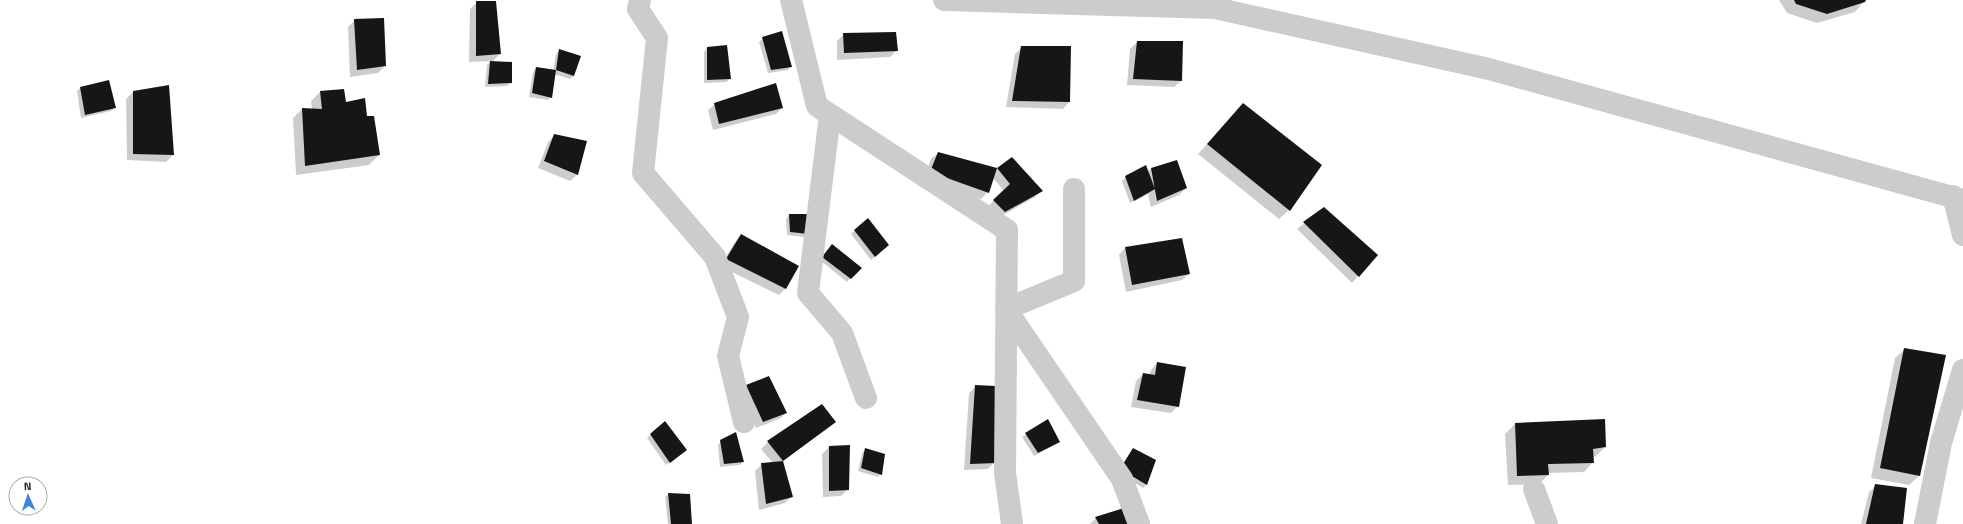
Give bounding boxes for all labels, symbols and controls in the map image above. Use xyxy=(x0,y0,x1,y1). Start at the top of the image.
north arrow xyxy=(8,476,48,516)
text: N xyxy=(23,478,32,494)

